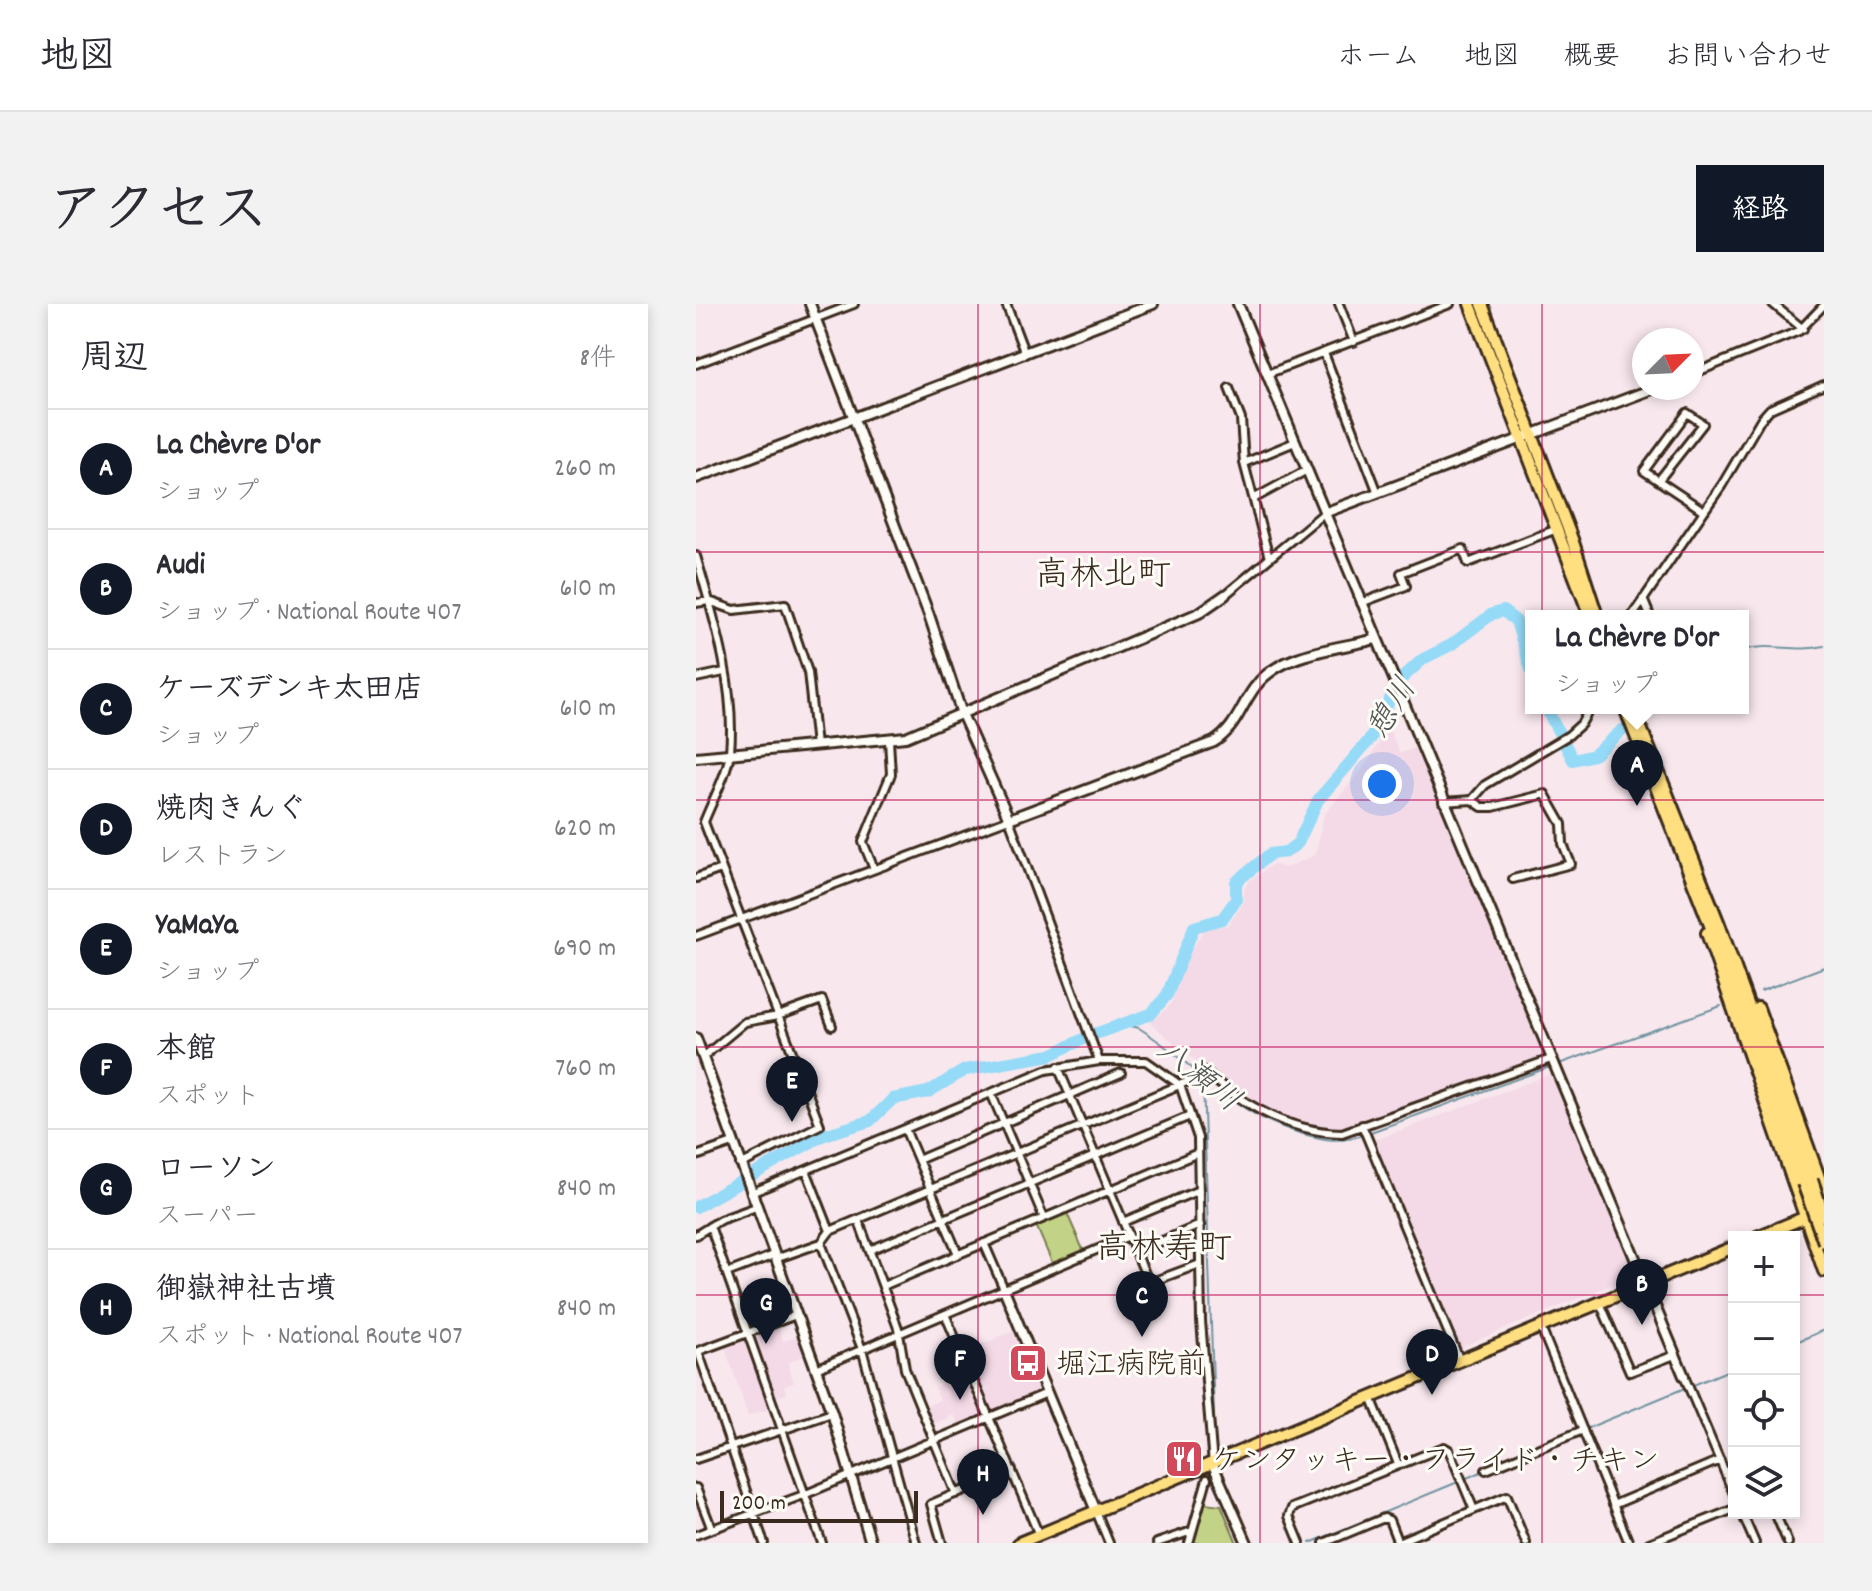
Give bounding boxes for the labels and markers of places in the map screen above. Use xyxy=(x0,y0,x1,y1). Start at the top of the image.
pin: A xyxy=(1611,740,1663,806)
pin: E xyxy=(766,1056,818,1122)
pin: B xyxy=(1616,1259,1668,1325)
pin: C xyxy=(1116,1271,1168,1337)
pin: G xyxy=(740,1278,792,1344)
pin: D xyxy=(1406,1329,1458,1395)
pin: F xyxy=(934,1334,986,1400)
bus stop icon: 堀江病院前 xyxy=(1007,1342,1049,1384)
place label: 堀江病院前 xyxy=(1056,1346,1206,1389)
restaurant icon: ケンタッキー・フライド・チキン xyxy=(1163,1438,1205,1480)
place label: ケンタッキー・フライド・チキン xyxy=(1212,1442,1660,1485)
pin: H xyxy=(957,1449,1009,1515)

